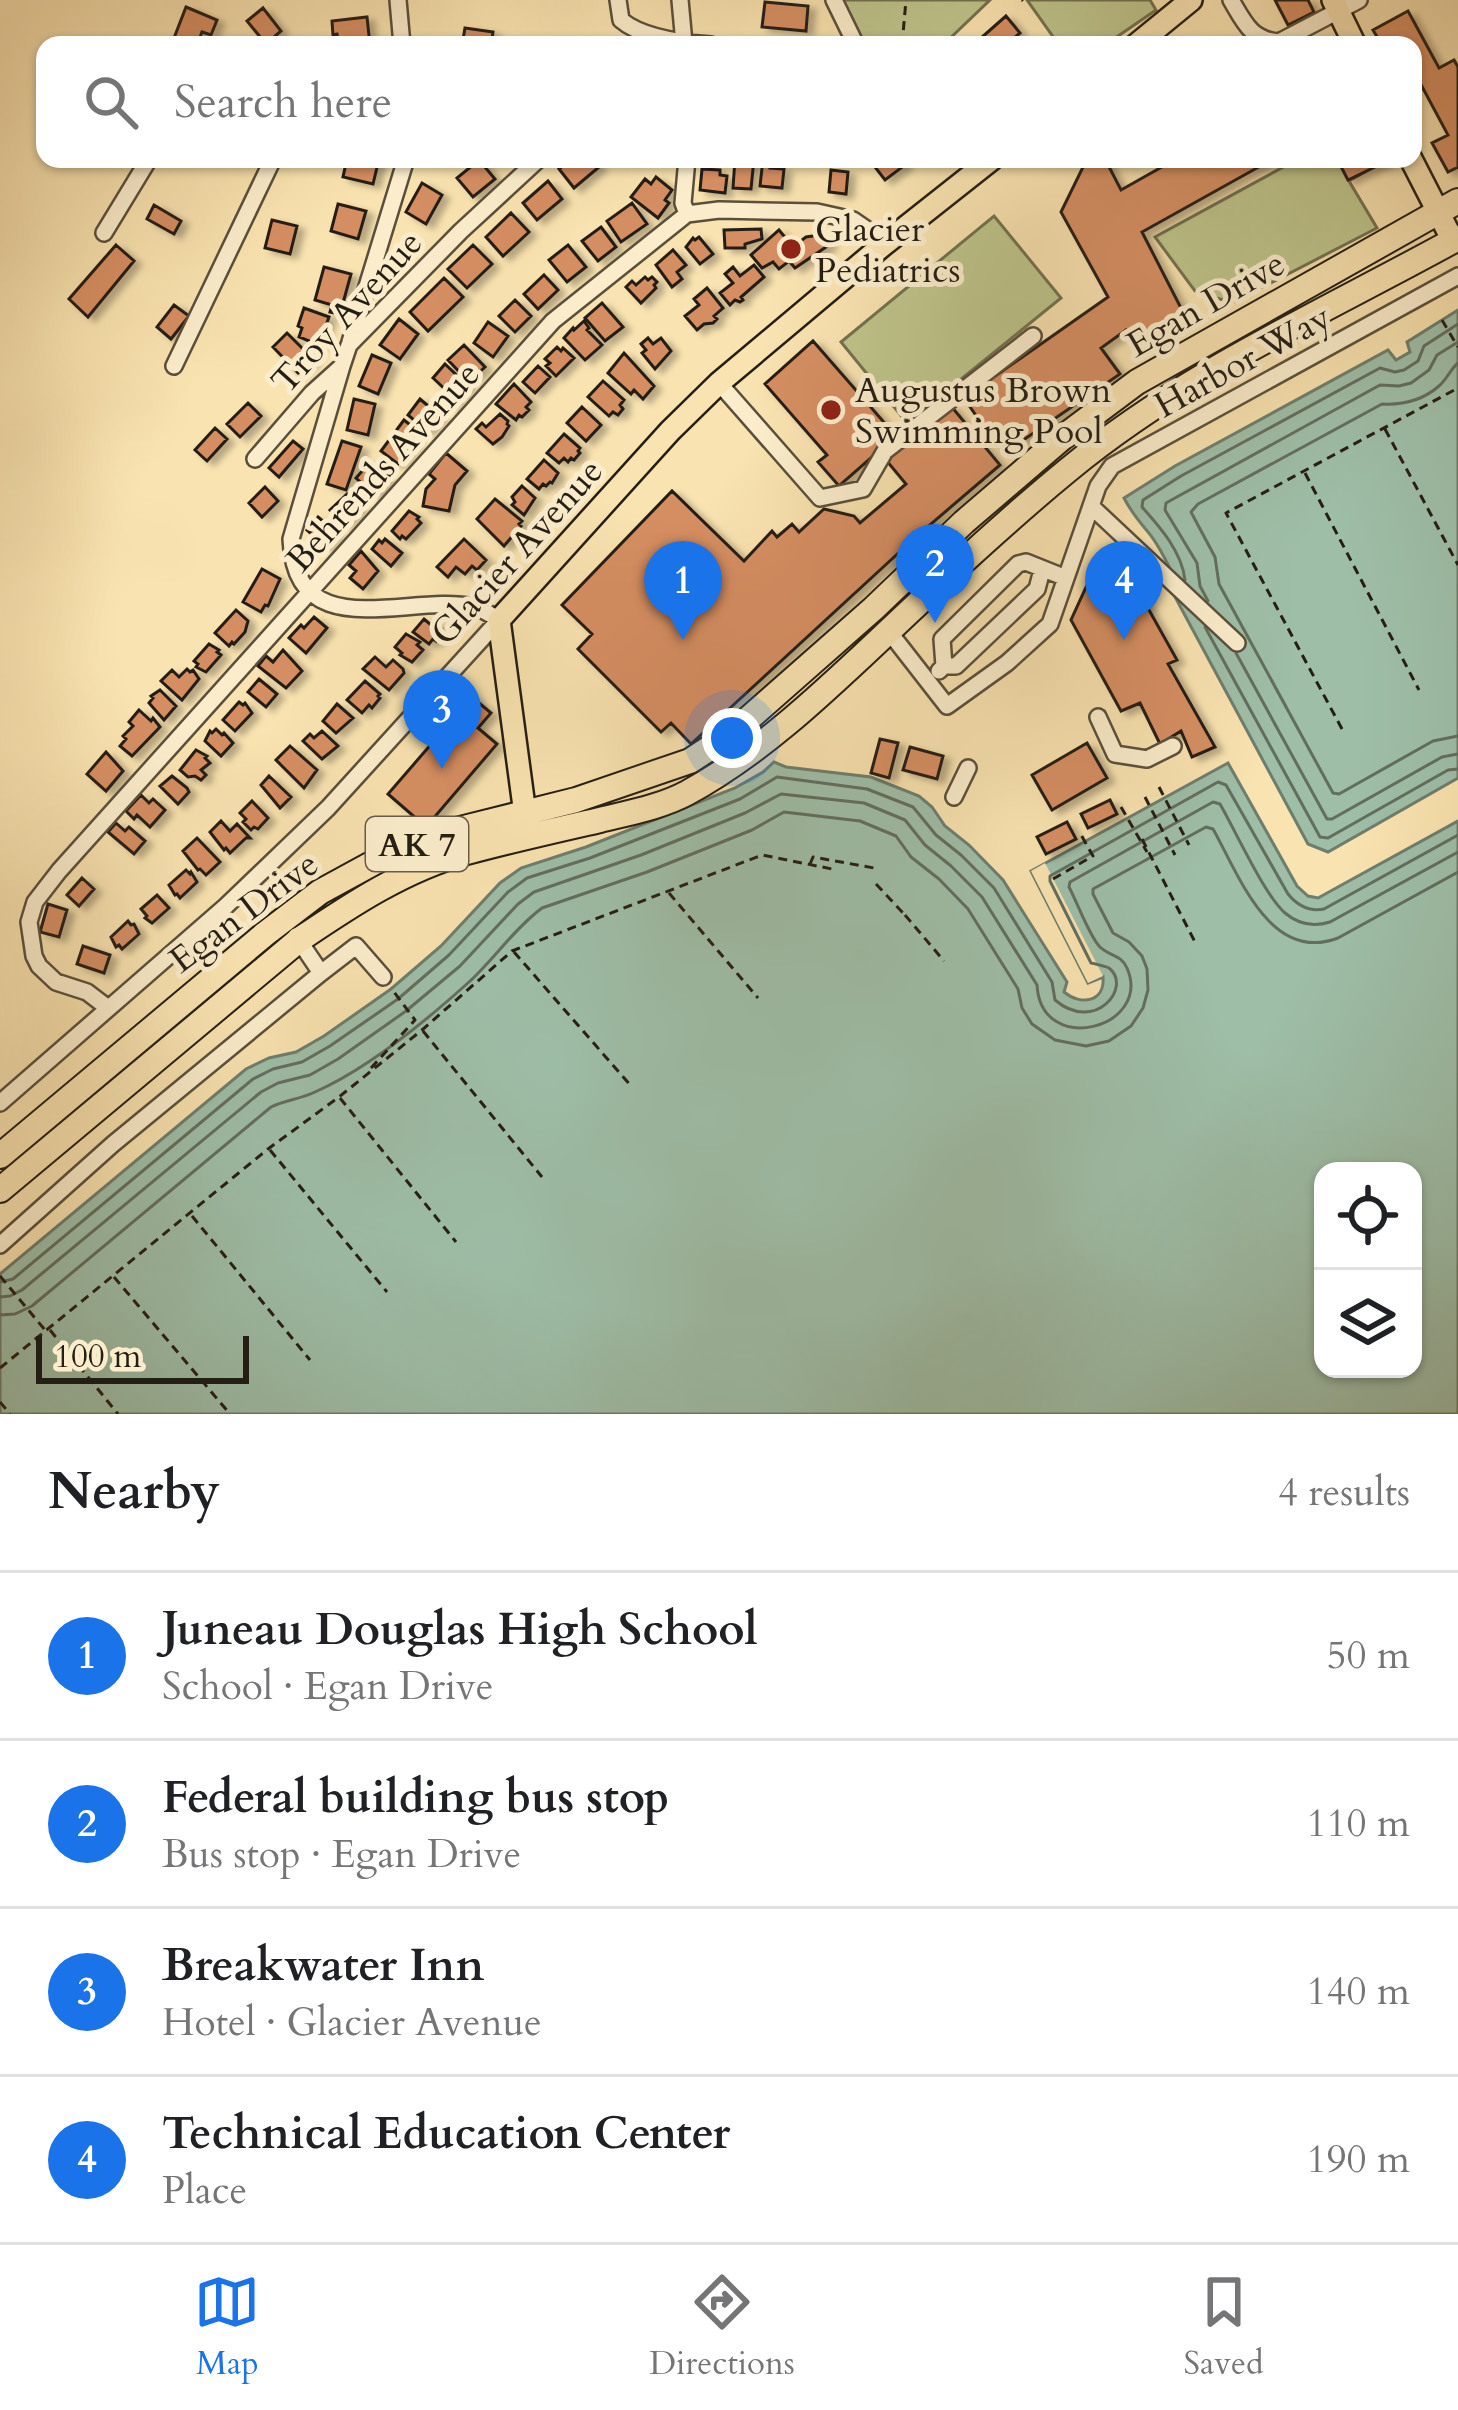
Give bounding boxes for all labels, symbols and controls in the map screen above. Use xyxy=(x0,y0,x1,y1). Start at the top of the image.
search box xyxy=(36,36,1422,168)
icon: search xyxy=(78,69,144,135)
text: Search here xyxy=(174,72,392,133)
place label: Glacier Pediatrics xyxy=(815,205,961,295)
street label: Troy Avenue xyxy=(261,220,434,404)
marker: Glacier Pediatrics xyxy=(778,236,804,262)
street label: Egan Drive xyxy=(1118,239,1294,369)
street label: Harbor Way xyxy=(1146,293,1340,430)
street label: Behrends Avenue xyxy=(275,351,491,583)
place label: Augustus Brown Swimming Pool xyxy=(855,366,1112,456)
marker: Augustus Brown Swimming Pool xyxy=(818,397,844,423)
street label: Glacier Avenue xyxy=(420,448,614,656)
pin: 2 xyxy=(896,524,974,623)
pin: 1 xyxy=(644,541,722,640)
pin: 4 xyxy=(1085,541,1163,640)
pin: 3 xyxy=(403,670,481,769)
your location xyxy=(702,708,762,768)
road number: AK 7 xyxy=(366,817,468,871)
street label: Egan Drive xyxy=(159,840,329,984)
map controls xyxy=(1314,1162,1422,1378)
button: locate xyxy=(1314,1162,1422,1270)
button: layers xyxy=(1314,1270,1422,1378)
scale bar xyxy=(36,1330,249,1383)
text: 100 m xyxy=(54,1334,141,1379)
text: Nearby xyxy=(48,1457,220,1527)
text: 4 results xyxy=(1278,1466,1410,1519)
text: Juneau Douglas High School xyxy=(162,1599,758,1660)
text: 1 xyxy=(77,1629,97,1682)
text: 50 m xyxy=(1327,1629,1410,1682)
text: School · Egan Drive xyxy=(162,1660,493,1713)
text: Federal building bus stop xyxy=(162,1767,669,1828)
text: 2 xyxy=(77,1797,97,1850)
text: 110 m xyxy=(1307,1797,1410,1850)
text: Bus stop · Egan Drive xyxy=(162,1828,521,1881)
text: Breakwater Inn xyxy=(162,1935,484,1996)
text: 3 xyxy=(77,1965,97,2018)
text: 140 m xyxy=(1307,1965,1410,2018)
text: Hotel · Glacier Avenue xyxy=(162,1996,542,2049)
text: Technical Education Center xyxy=(162,2103,730,2164)
text: 4 xyxy=(77,2133,97,2186)
text: 190 m xyxy=(1307,2133,1410,2186)
text: Place xyxy=(162,2164,247,2217)
tab: Map xyxy=(194,2269,260,2386)
tab: Directions xyxy=(649,2269,795,2386)
tab: Saved xyxy=(1184,2269,1264,2386)

